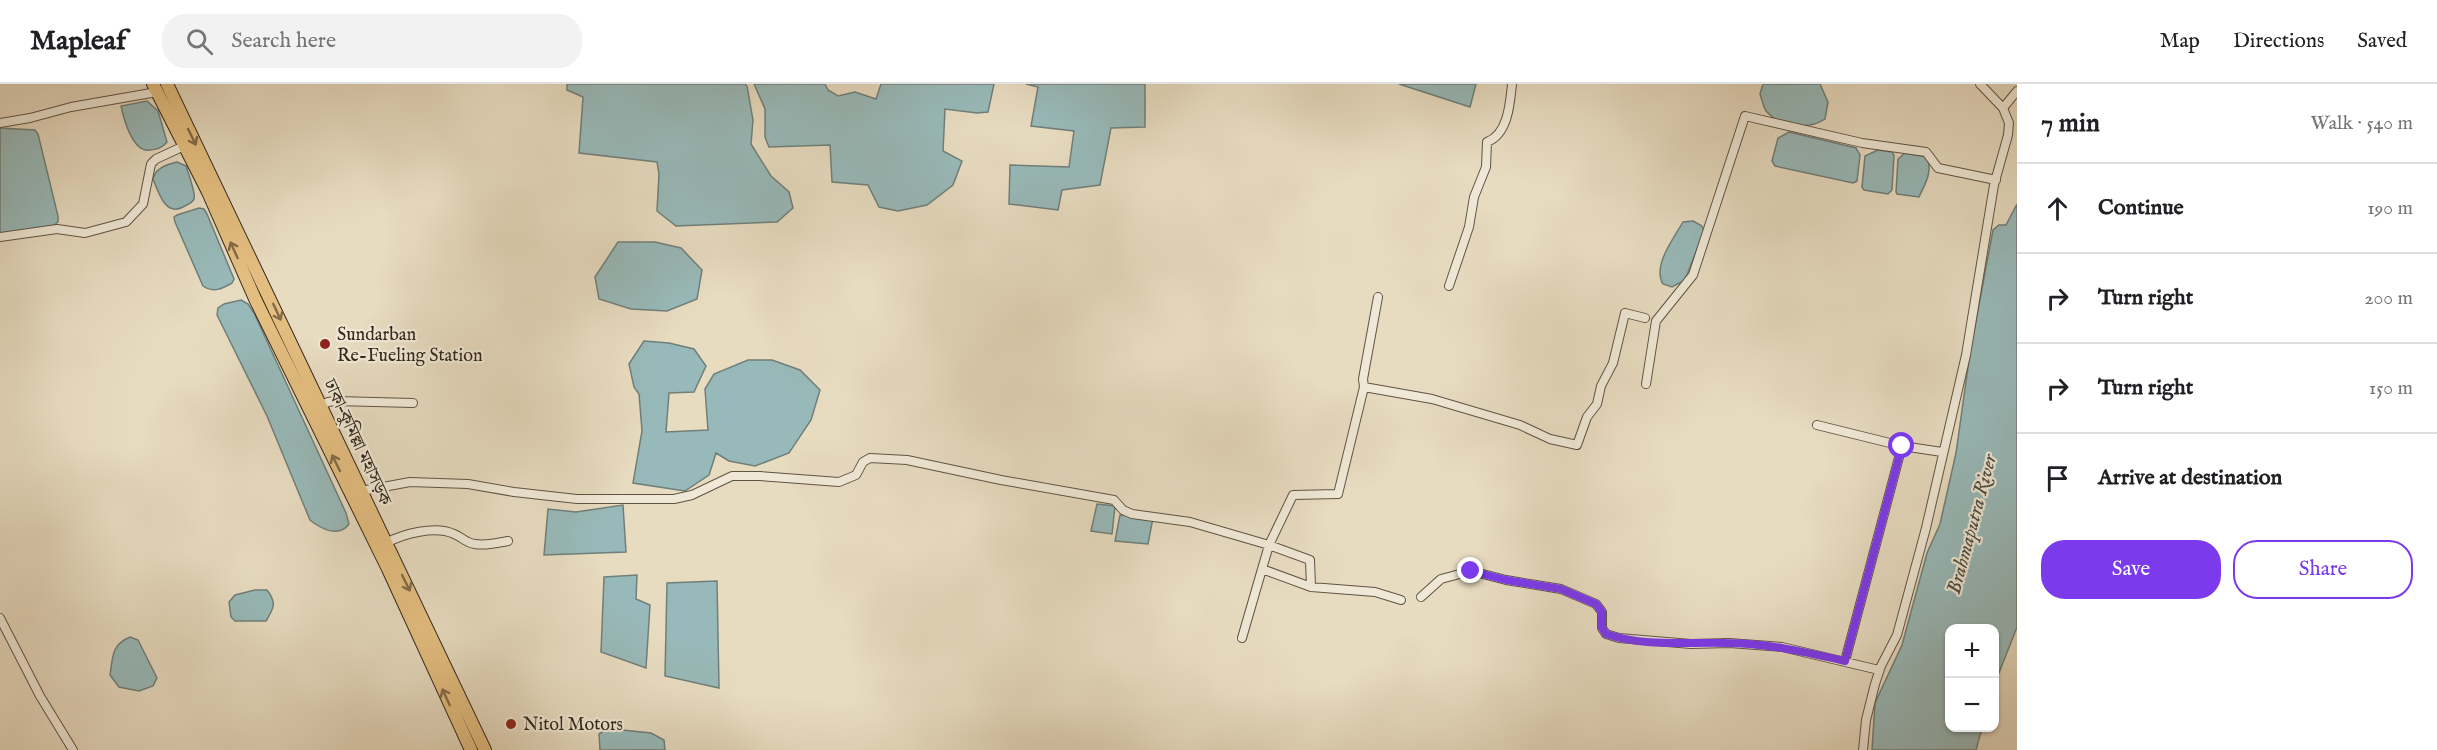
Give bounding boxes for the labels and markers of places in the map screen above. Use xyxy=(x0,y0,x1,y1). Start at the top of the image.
place label: Sundarban Re-Fueling Station xyxy=(337,324,483,368)
marker: Sundarban Re-Fueling Station xyxy=(318,337,332,351)
place label: Nitol Motors xyxy=(523,714,623,737)
marker: Nitol Motors xyxy=(504,717,518,731)

